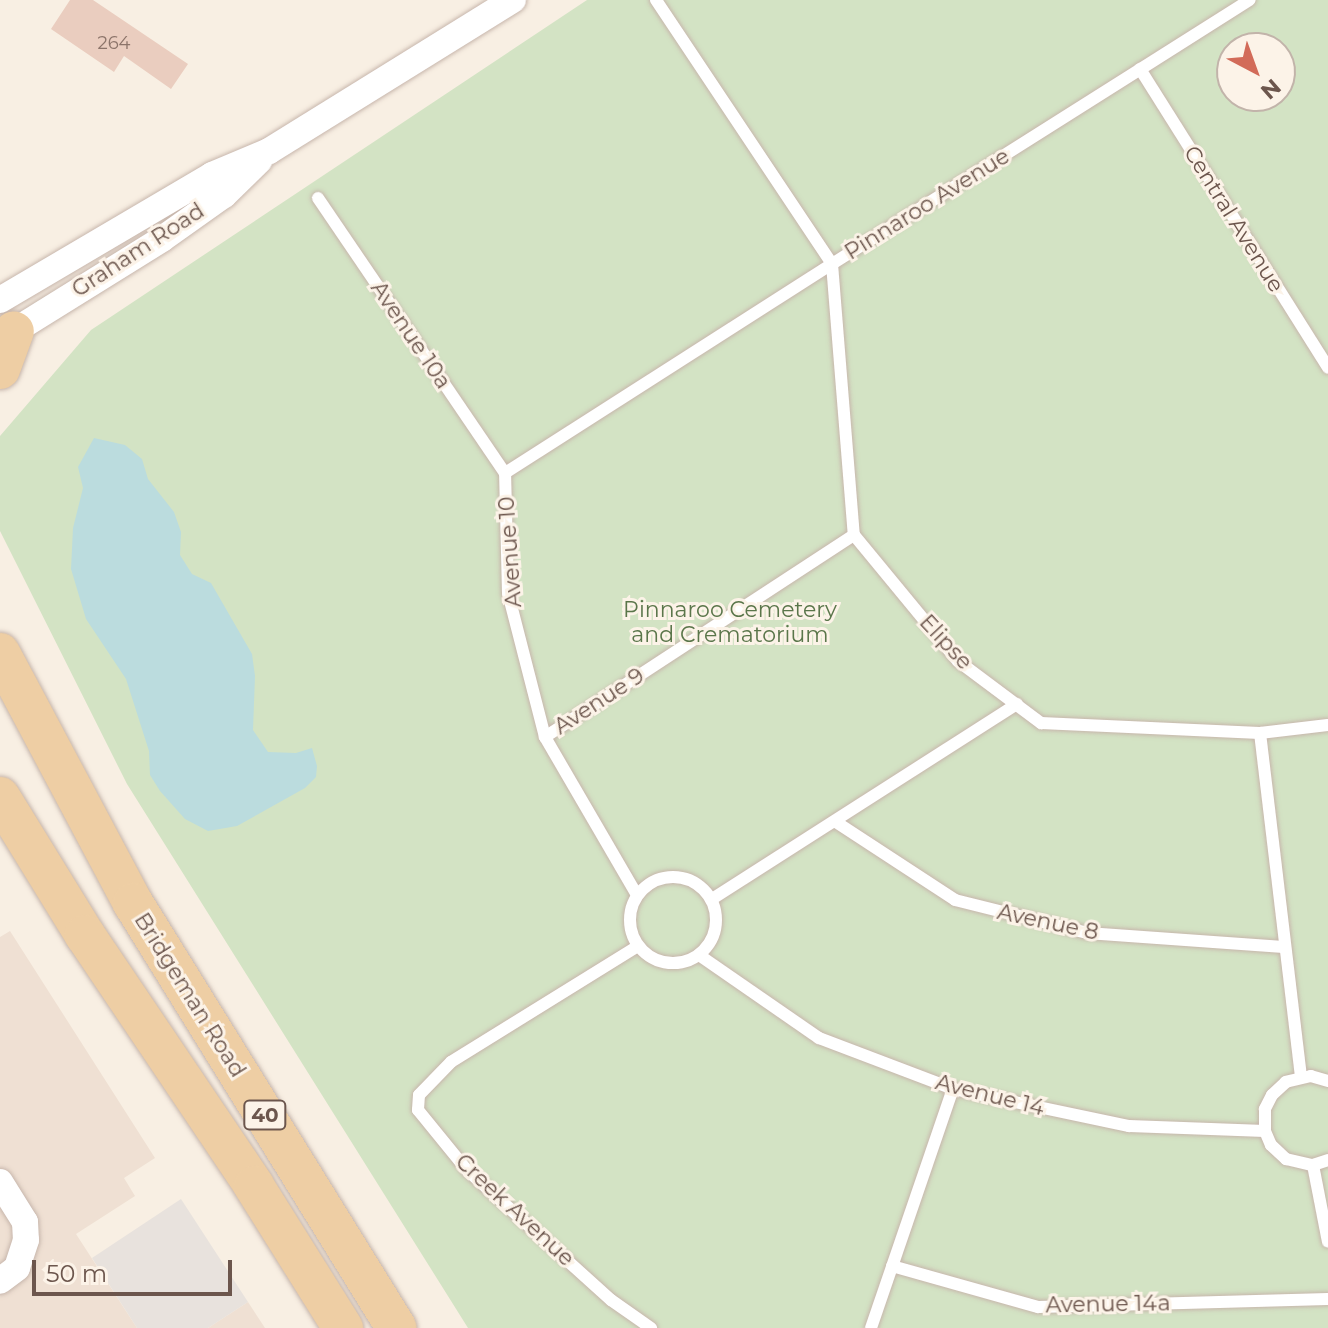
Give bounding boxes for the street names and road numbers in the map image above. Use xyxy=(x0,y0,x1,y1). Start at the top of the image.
street label: Central Avenue xyxy=(1178,141,1290,297)
street label: Pinnaroo Avenue xyxy=(840,143,1014,265)
street label: Graham Road xyxy=(67,197,209,303)
street label: Avenue 10a xyxy=(365,276,457,394)
street label: Avenue 10 xyxy=(493,496,527,608)
street label: Elipse xyxy=(914,609,978,675)
street label: Avenue 9 xyxy=(549,662,649,740)
street label: Avenue 8 xyxy=(995,898,1101,946)
street label: Bridgeman Road xyxy=(129,908,251,1082)
street label: Avenue 14 xyxy=(933,1069,1047,1121)
road number: 40 xyxy=(243,1099,287,1131)
street label: Creek Avenue xyxy=(450,1148,580,1272)
street label: Avenue 14a xyxy=(1045,1290,1171,1318)

